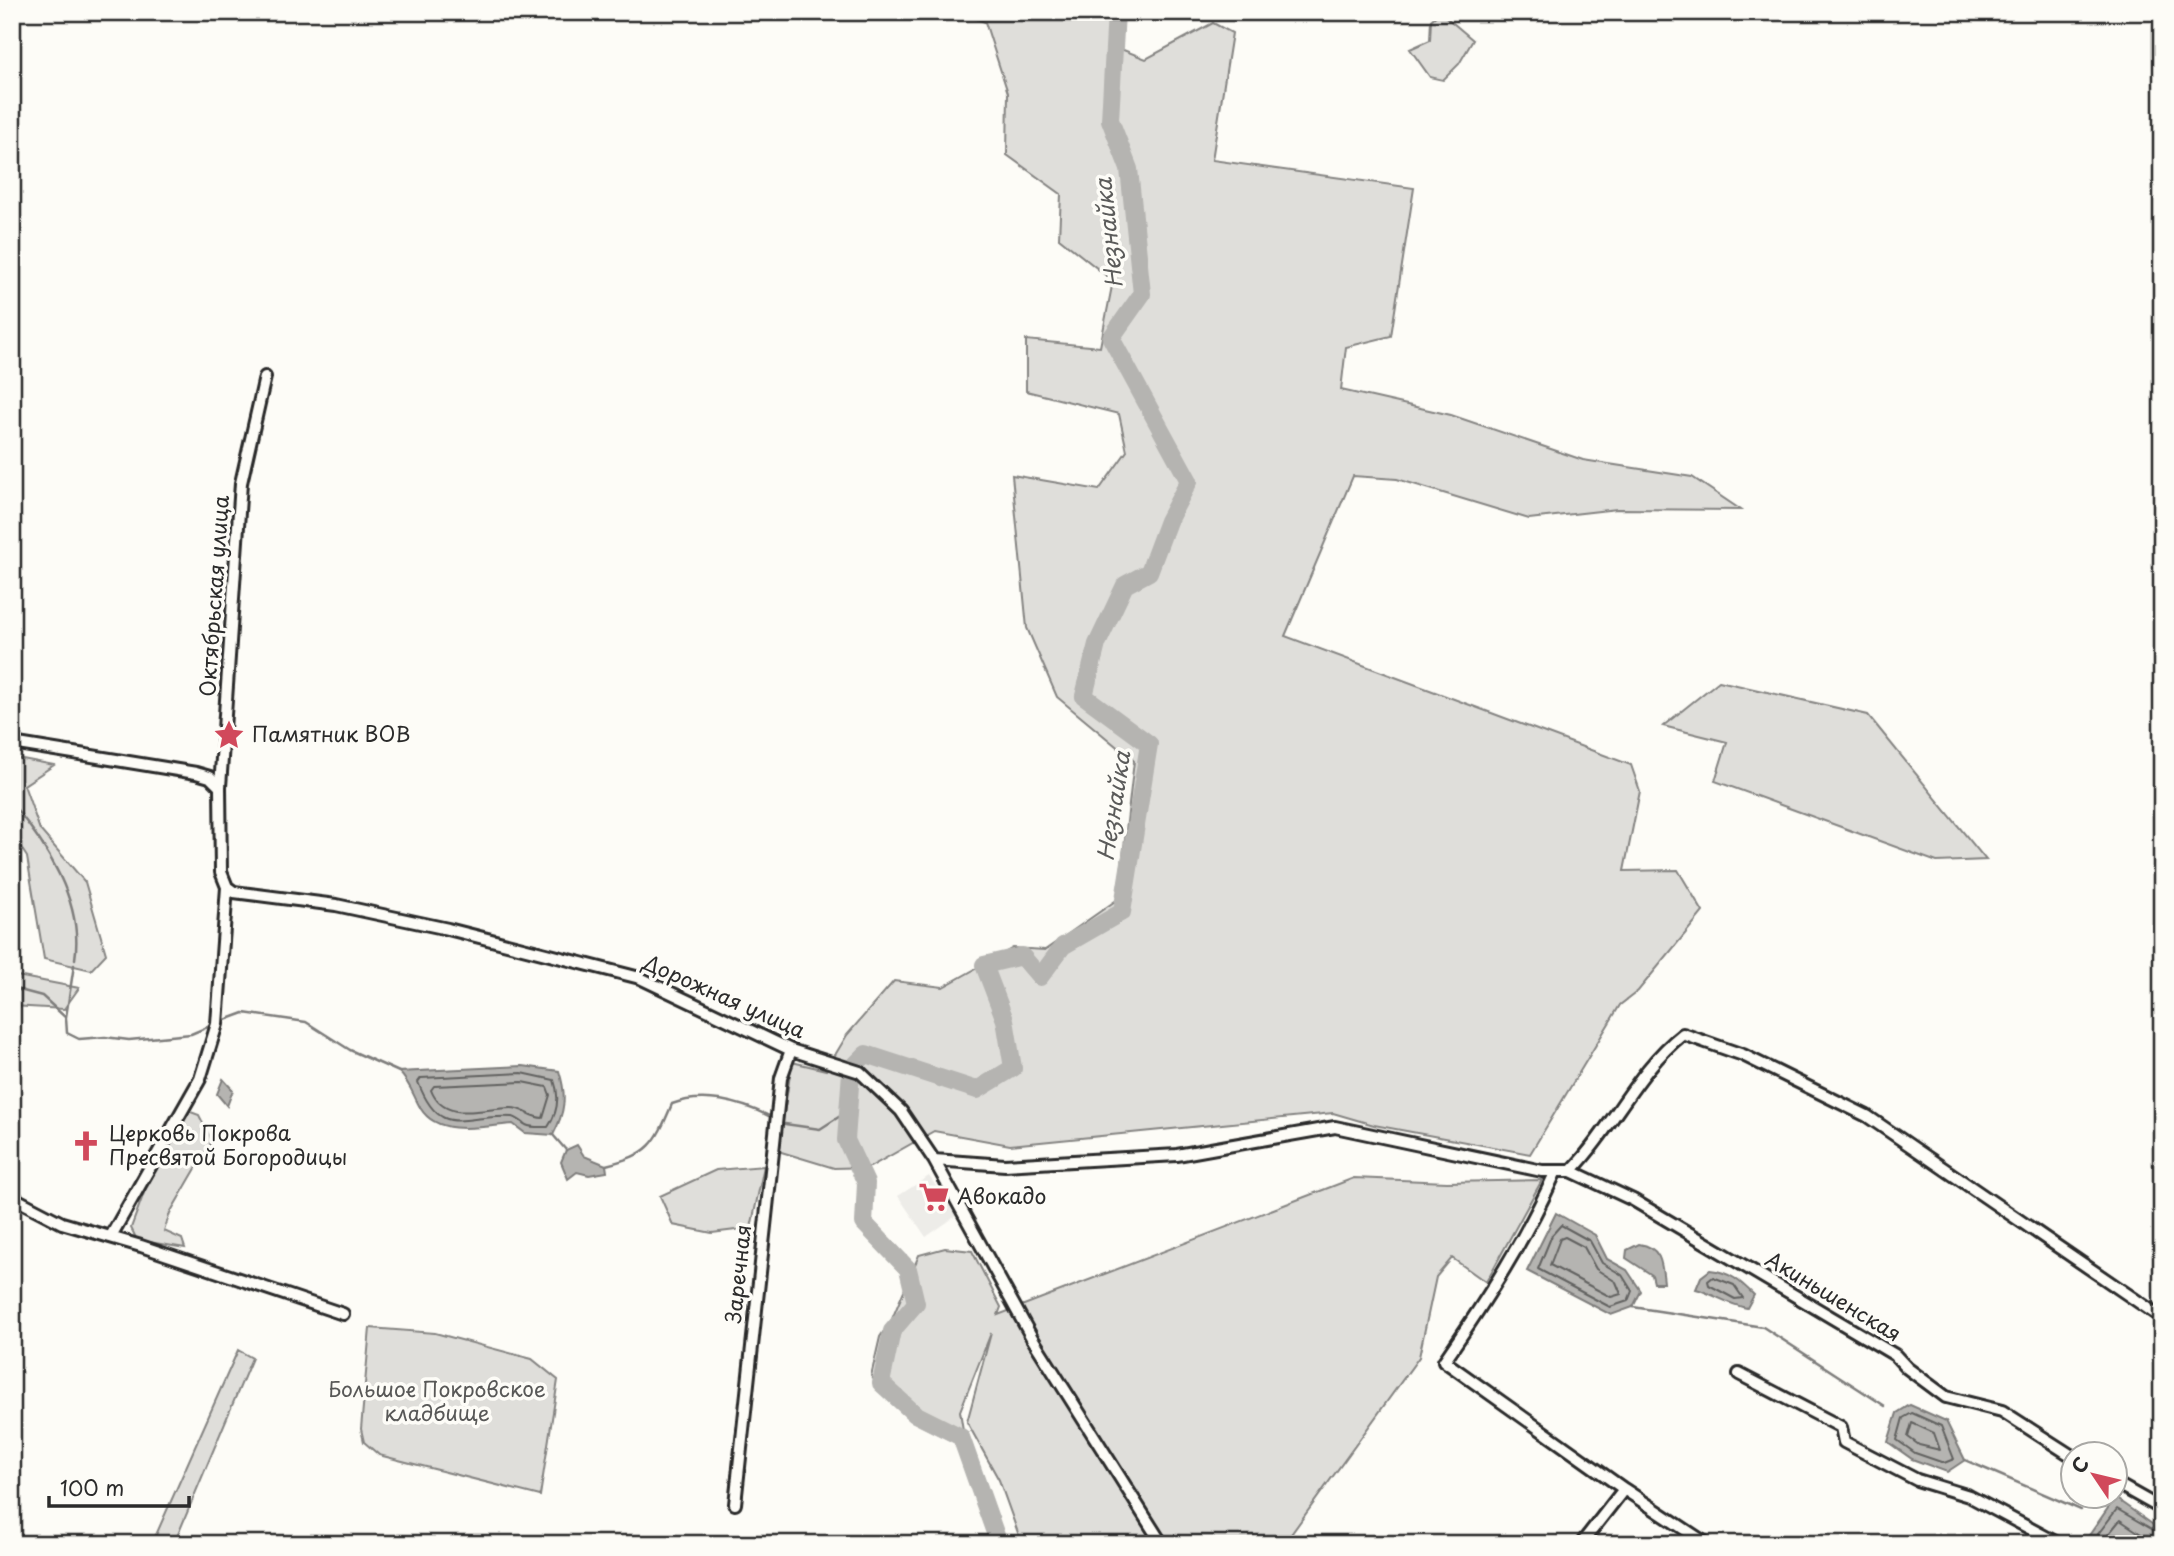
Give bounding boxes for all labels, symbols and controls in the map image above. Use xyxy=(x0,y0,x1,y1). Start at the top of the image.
water label: Незнайка xyxy=(1084,176,1131,290)
street label: Октябрьская улица xyxy=(190,493,236,698)
place label: Памятник ВОВ xyxy=(252,717,410,749)
place icon: Памятник ВОВ xyxy=(212,718,246,752)
water label: Незнайка xyxy=(1087,748,1139,863)
street label: Дорожная улица xyxy=(638,945,812,1046)
place label: Церковь Покрова Пресвятой Богородицы xyxy=(109,1116,347,1172)
church icon: Церковь Покрова Пресвятой Богородицы xyxy=(69,1129,103,1163)
place label: Авокадо xyxy=(957,1179,1046,1211)
supermarket icon: Авокадо xyxy=(917,1180,951,1214)
street label: Заречная xyxy=(716,1223,758,1325)
street label: Акиньшенская xyxy=(1760,1242,1908,1349)
park label: Большое Покровское кладбище xyxy=(328,1372,546,1428)
north arrow xyxy=(2058,1440,2128,1510)
text: С xyxy=(2064,1451,2095,1479)
scale bar xyxy=(49,1465,189,1509)
text: 100 m xyxy=(60,1471,124,1503)

